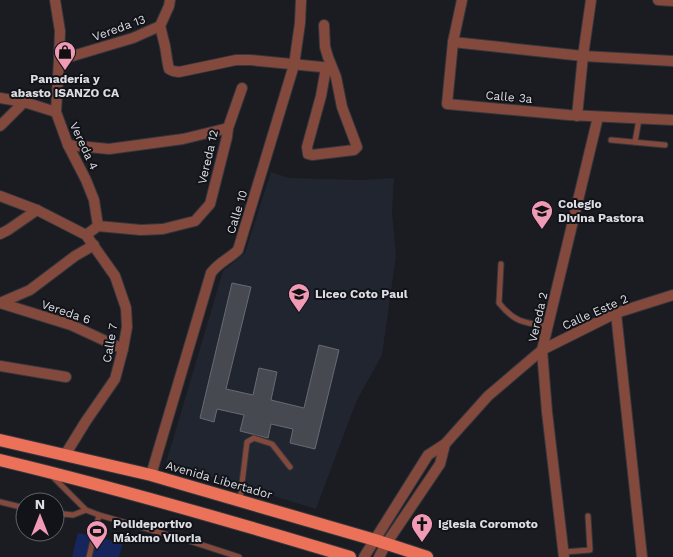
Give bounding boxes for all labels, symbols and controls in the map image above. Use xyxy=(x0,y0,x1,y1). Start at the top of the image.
street label: Vereda 13 xyxy=(91,12,147,44)
shop icon: Panadería y abasto ISANZO CA xyxy=(53,40,77,71)
place label: Panadería y abasto ISANZO CA xyxy=(11,72,120,100)
street label: Calle 3a xyxy=(485,88,533,106)
street label: Vereda 4 xyxy=(67,120,101,172)
street label: Vereda 12 xyxy=(195,128,221,186)
street label: Calle 10 xyxy=(224,188,250,236)
place label: Colegio Divina Pastora xyxy=(558,197,644,225)
school or university icon: Colegio Divina Pastora xyxy=(530,199,554,230)
school or university icon: Liceo Coto Paul xyxy=(287,282,311,313)
place label: Liceo Coto Paul xyxy=(315,287,408,301)
street label: Vereda 2 xyxy=(525,291,551,343)
street label: Calle Este 2 xyxy=(560,291,630,333)
street label: Vereda 6 xyxy=(40,297,92,327)
street label: Calle 7 xyxy=(100,322,120,364)
street label: Avenida Libertador xyxy=(164,458,274,502)
north arrow xyxy=(15,492,65,542)
text: N xyxy=(35,496,45,512)
church icon: Iglesia Coromoto xyxy=(410,512,434,543)
place label: Polideportivo Máximo Viloria xyxy=(113,517,201,545)
place label: Iglesia Coromoto xyxy=(438,517,538,531)
sports icon: Polideportivo Máximo Viloria xyxy=(85,519,109,550)

